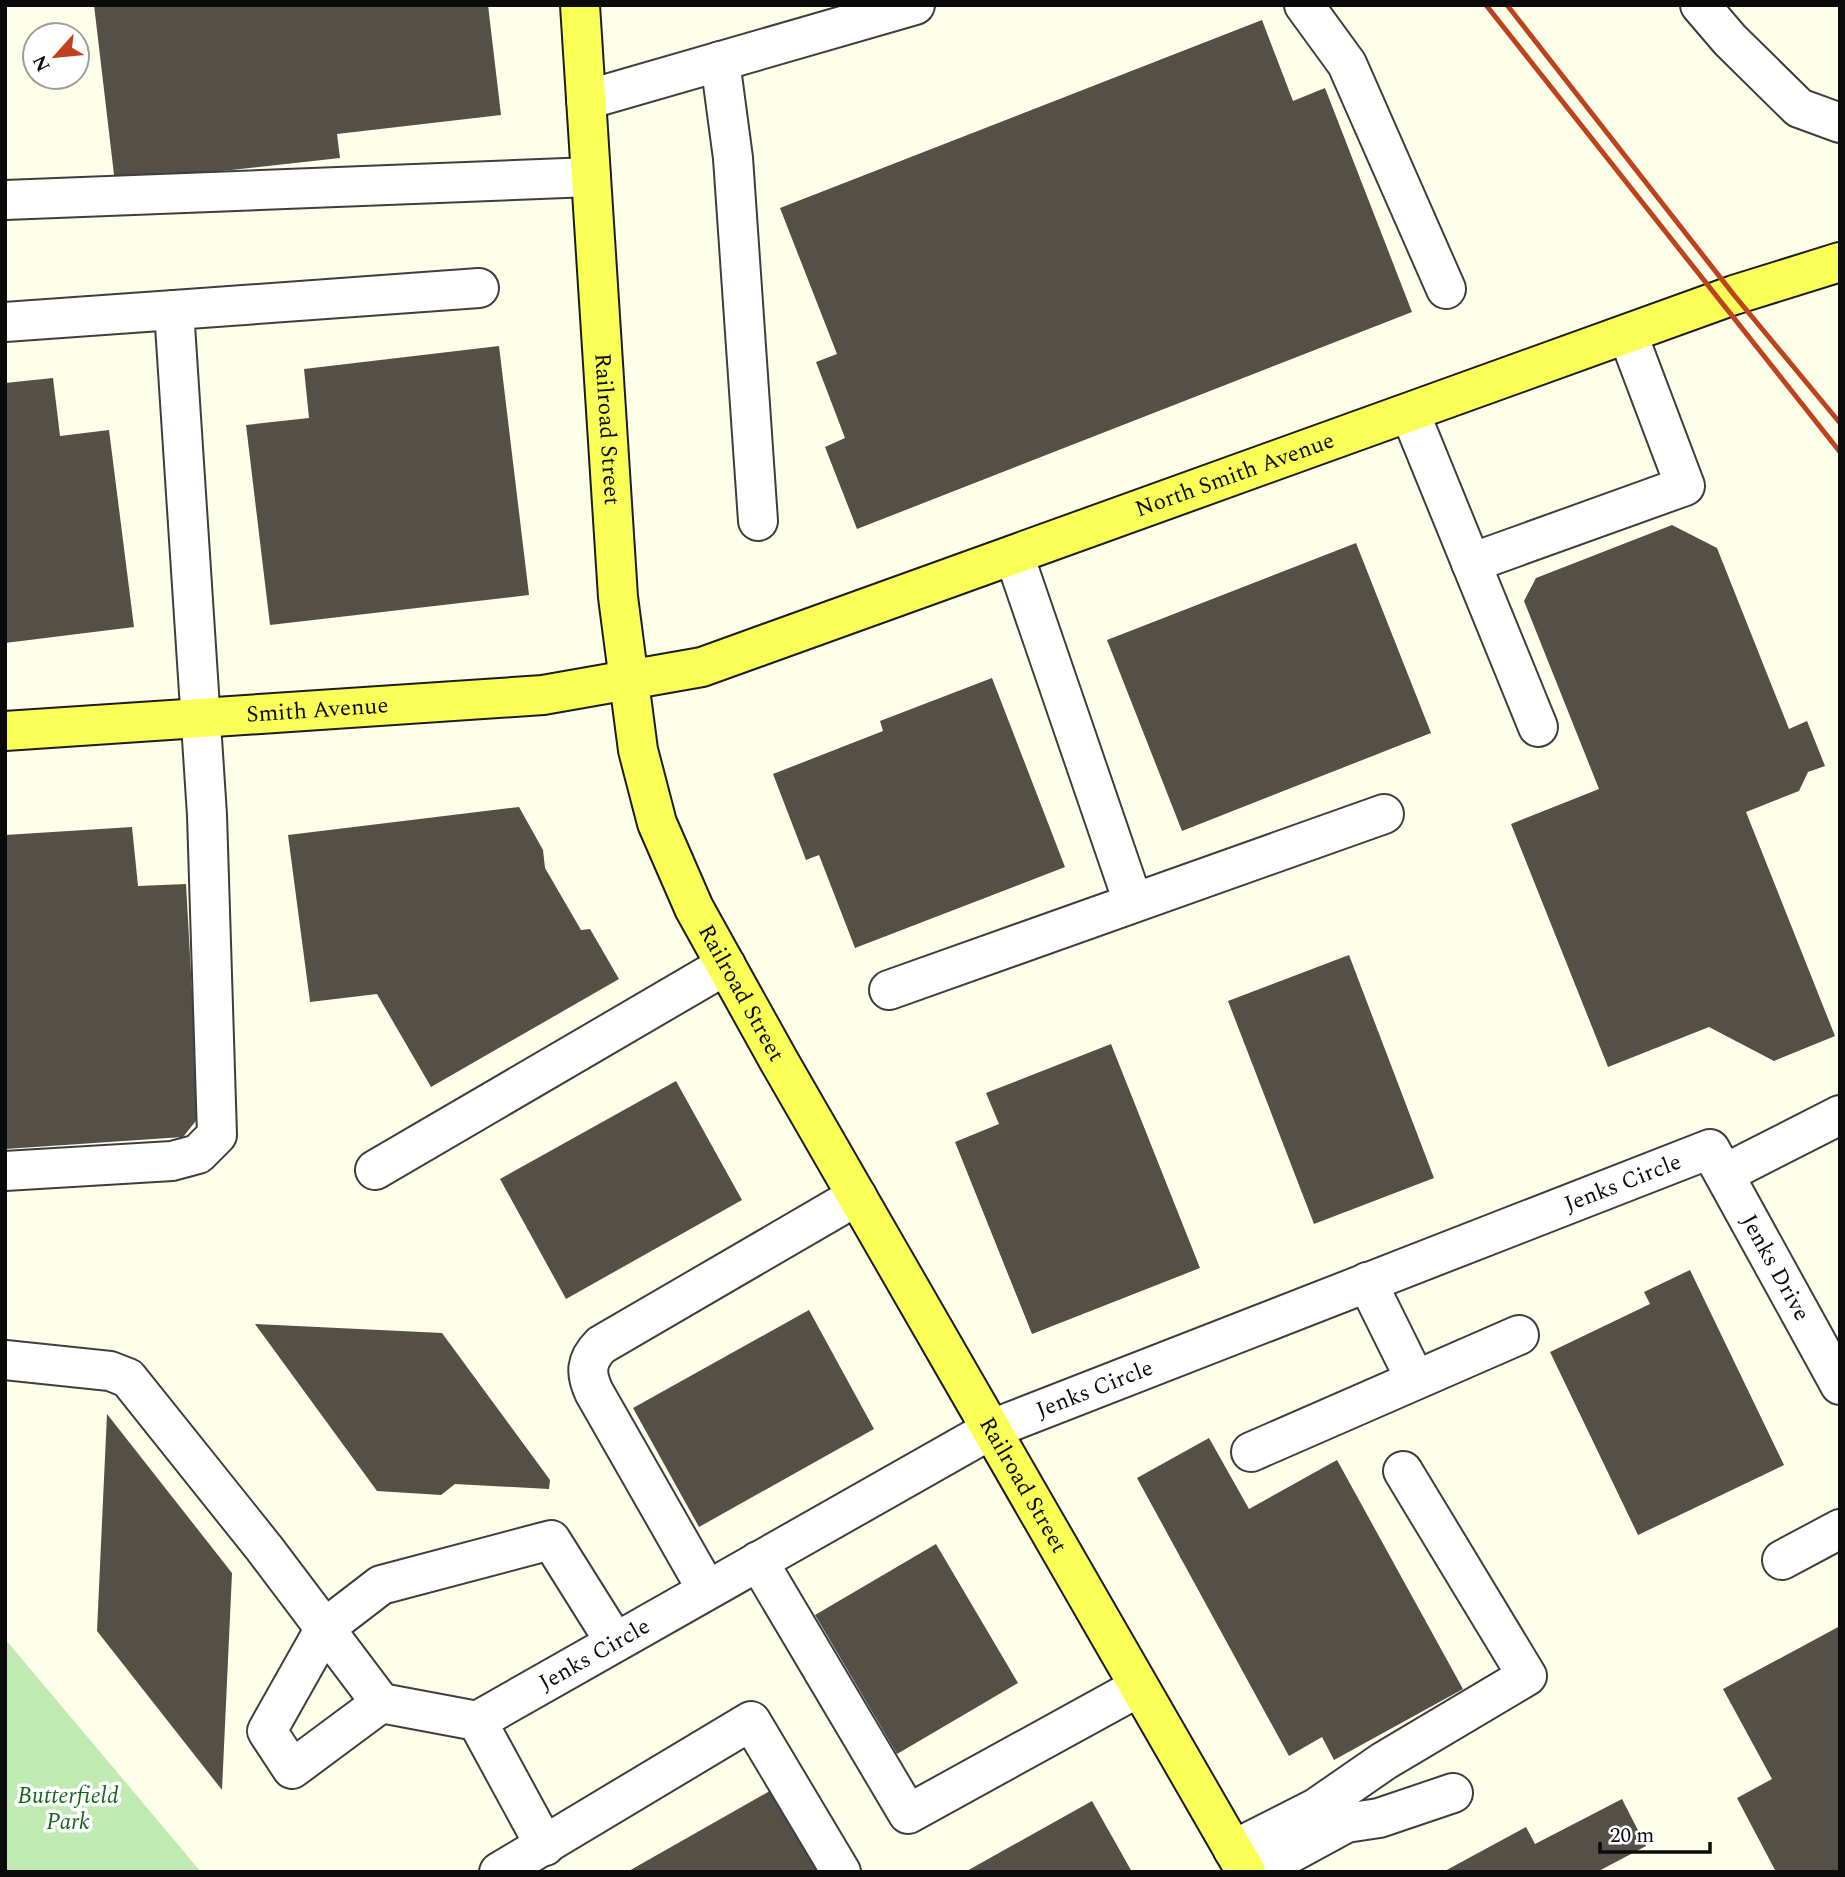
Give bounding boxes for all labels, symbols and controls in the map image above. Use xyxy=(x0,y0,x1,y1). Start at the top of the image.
north arrow xyxy=(21,21,91,91)
text: N xyxy=(26,50,59,77)
street label: Railroad Street xyxy=(585,352,630,506)
street label: North Smith Avenue xyxy=(1130,423,1339,527)
street label: Smith Avenue xyxy=(245,688,389,732)
street label: Railroad Street xyxy=(689,918,794,1068)
street label: Jenks Circle xyxy=(1559,1144,1686,1222)
street label: Jenks Drive xyxy=(1732,1208,1819,1327)
street label: Jenks Circle xyxy=(1031,1350,1158,1428)
street label: Railroad Street xyxy=(970,1410,1076,1560)
street label: Jenks Circle xyxy=(532,1609,657,1700)
park label: Butterfield Park xyxy=(17,1779,119,1840)
scale bar xyxy=(1600,1811,1710,1855)
text: 20 m xyxy=(1610,1820,1654,1852)

